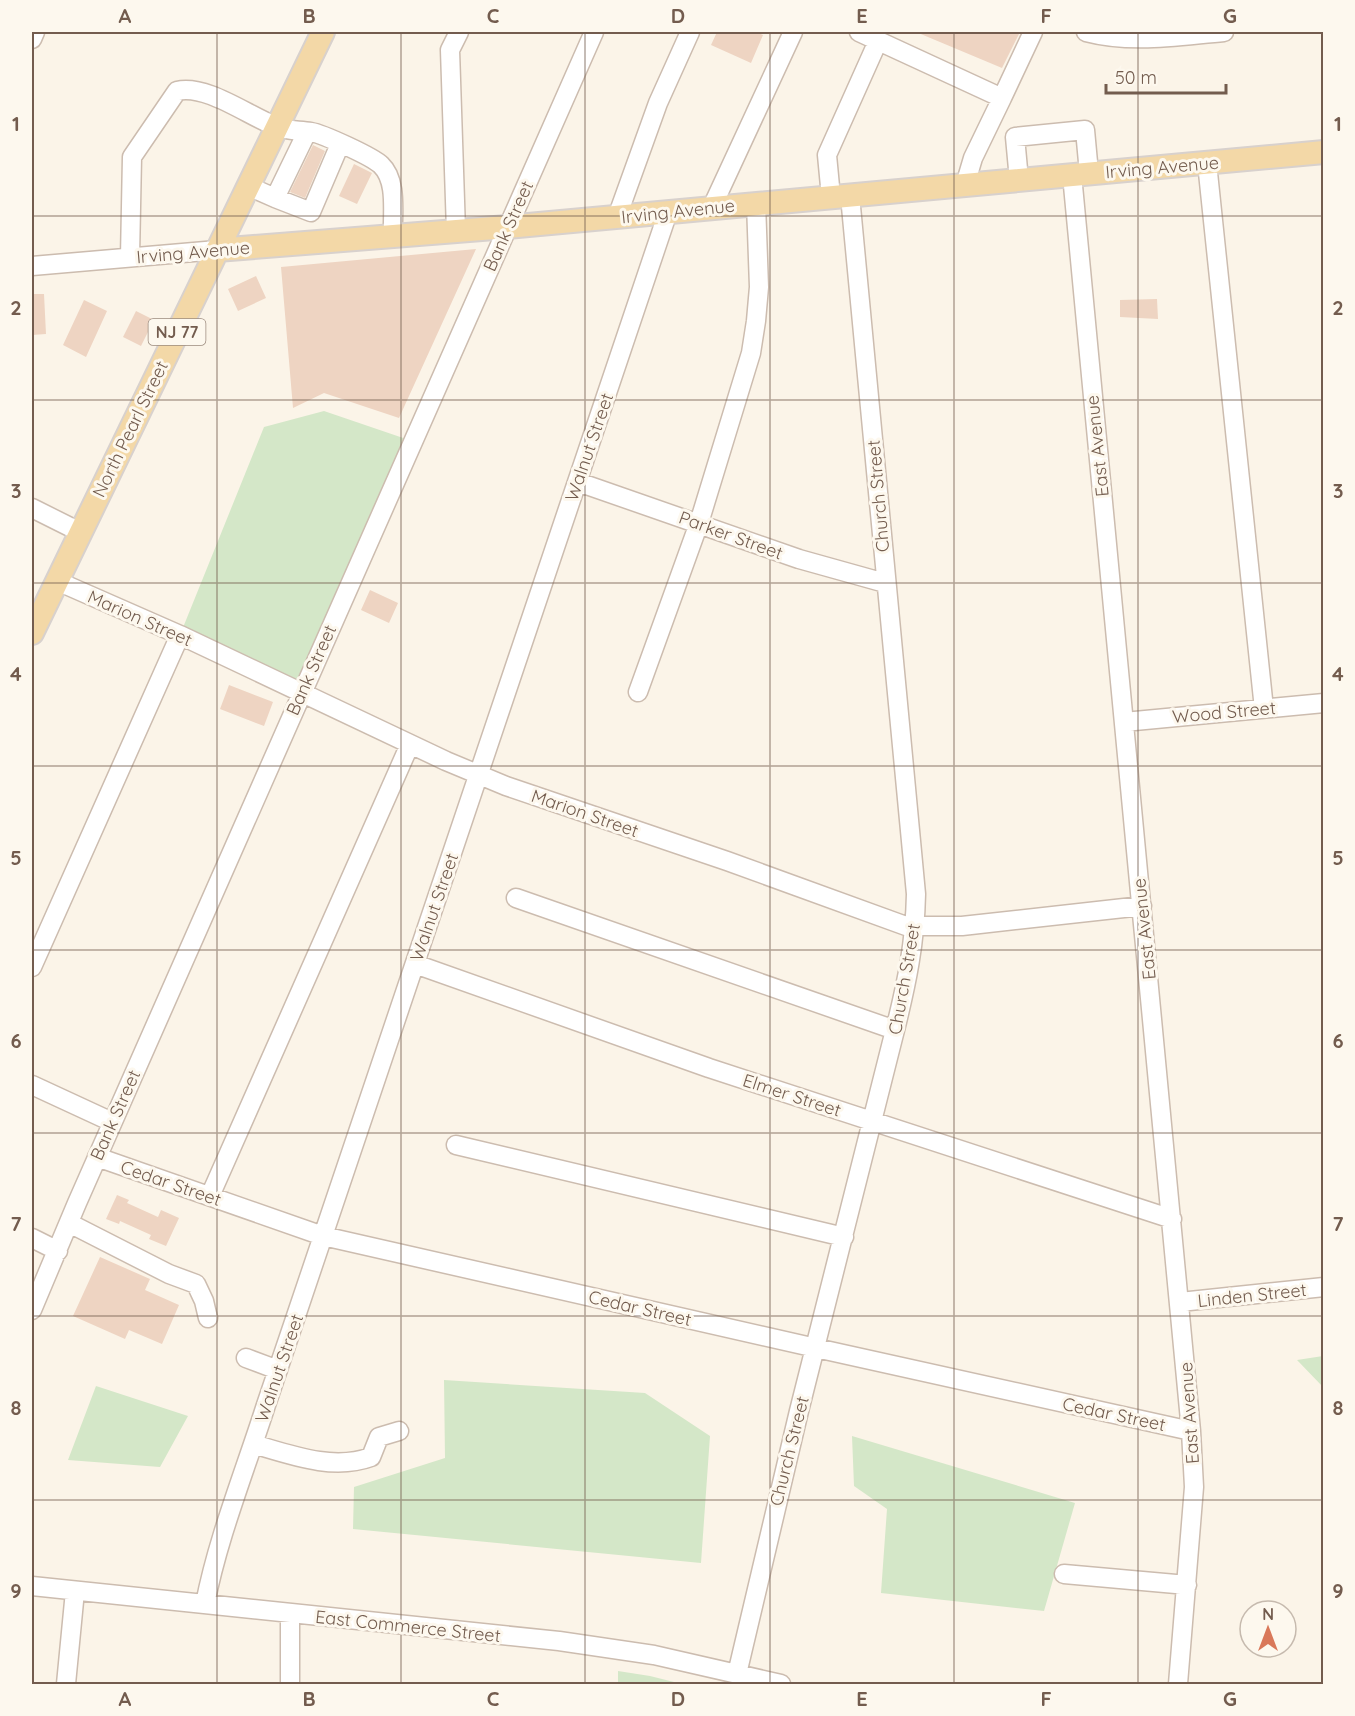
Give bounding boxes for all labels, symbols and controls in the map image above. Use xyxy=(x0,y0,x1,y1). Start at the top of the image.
text: A xyxy=(119,3,132,28)
text: B xyxy=(302,3,316,28)
text: C xyxy=(487,3,500,28)
text: D xyxy=(671,3,685,28)
text: E xyxy=(856,3,868,28)
text: F xyxy=(1040,3,1052,28)
text: G xyxy=(1223,3,1237,28)
scale bar xyxy=(1106,57,1226,95)
text: 50 m xyxy=(1115,66,1157,89)
text: 1 xyxy=(12,111,20,136)
text: 1 xyxy=(1334,111,1342,136)
street label: Irving Avenue xyxy=(1104,151,1220,183)
street label: Bank Street xyxy=(478,177,538,275)
street label: Irving Avenue xyxy=(620,194,736,228)
street label: Irving Avenue xyxy=(135,236,251,268)
text: 2 xyxy=(10,295,22,320)
text: 2 xyxy=(1332,295,1344,320)
road number: NJ 77 xyxy=(148,319,206,345)
street label: North Pearl Street xyxy=(87,357,173,501)
street label: Walnut Street xyxy=(560,390,618,504)
street label: East Avenue xyxy=(1080,394,1114,498)
street label: Church Street xyxy=(862,439,894,553)
text: 3 xyxy=(11,478,21,503)
text: 3 xyxy=(1333,478,1343,503)
street label: Parker Street xyxy=(676,506,786,564)
street label: Marion Street xyxy=(84,585,196,651)
street label: Bank Street xyxy=(281,621,341,719)
text: 4 xyxy=(10,661,22,686)
text: 4 xyxy=(1332,661,1344,686)
street label: Wood Street xyxy=(1171,696,1277,728)
street label: Marion Street xyxy=(528,784,642,842)
text: 5 xyxy=(10,845,22,870)
text: 5 xyxy=(1332,845,1344,870)
street label: Walnut Street xyxy=(405,850,463,964)
street label: East Avenue xyxy=(1127,877,1161,981)
street label: Church Street xyxy=(883,922,925,1036)
text: 6 xyxy=(10,1028,22,1053)
text: 6 xyxy=(1332,1028,1344,1053)
street label: Bank Street xyxy=(85,1066,145,1164)
street label: Elmer Street xyxy=(740,1068,844,1122)
street label: Cedar Street xyxy=(118,1155,224,1211)
text: 7 xyxy=(11,1211,22,1236)
text: 7 xyxy=(1333,1211,1344,1236)
street label: Linden Street xyxy=(1196,1278,1308,1312)
street label: Cedar Street xyxy=(586,1285,694,1331)
street label: Walnut Street xyxy=(250,1311,308,1425)
street label: East Avenue xyxy=(1174,1361,1204,1465)
street label: Cedar Street xyxy=(1060,1392,1168,1436)
street label: Church Street xyxy=(764,1394,814,1508)
text: 8 xyxy=(11,1395,22,1420)
text: 8 xyxy=(1333,1395,1344,1420)
text: 9 xyxy=(10,1578,22,1603)
text: 9 xyxy=(1332,1578,1344,1603)
north arrow xyxy=(1238,1599,1298,1659)
text: N xyxy=(1262,1604,1274,1624)
street label: East Commerce Street xyxy=(314,1605,502,1647)
text: A xyxy=(119,1686,132,1711)
text: B xyxy=(302,1686,316,1711)
text: C xyxy=(487,1686,500,1711)
text: D xyxy=(671,1686,685,1711)
text: E xyxy=(856,1686,868,1711)
text: F xyxy=(1040,1686,1052,1711)
text: G xyxy=(1223,1686,1237,1711)

